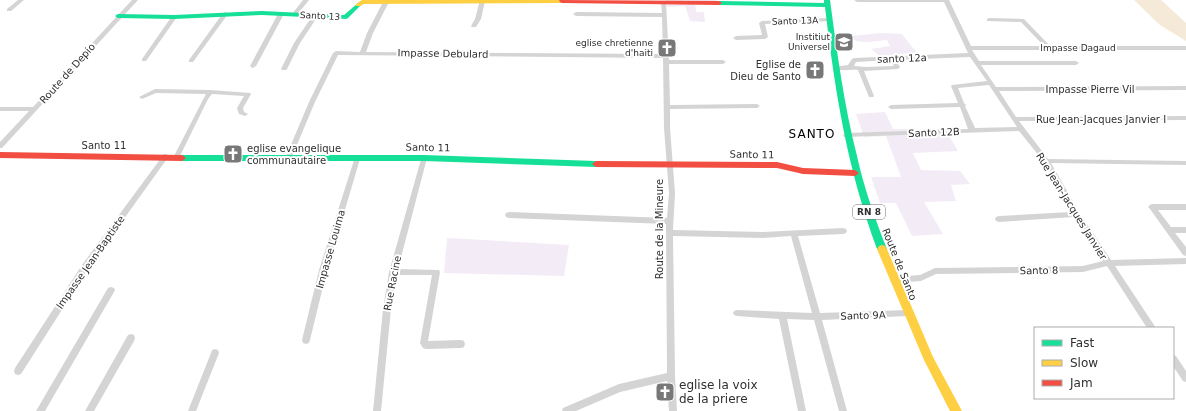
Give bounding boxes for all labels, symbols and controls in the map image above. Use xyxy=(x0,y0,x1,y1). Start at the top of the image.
street label: Santo 13 xyxy=(300,10,340,22)
street label: Santo 13A xyxy=(772,15,819,27)
school or university icon: Institiut Universel xyxy=(833,31,855,53)
place label: Institiut Universel xyxy=(788,32,830,52)
church icon: eglise chretienne d'haiti xyxy=(656,37,678,59)
place label: eglise chretienne d'haiti xyxy=(575,38,653,58)
street label: Route de Depio xyxy=(38,41,97,106)
street label: Impasse Dagaud xyxy=(1040,43,1116,53)
street label: Impasse Debulard xyxy=(398,47,488,60)
street label: santo 12a xyxy=(877,52,927,65)
place label: Eglise de Dieu de Santo xyxy=(730,59,801,82)
church icon: Eglise de Dieu de Santo xyxy=(804,59,826,81)
street label: Impasse Pierre Vil xyxy=(1046,84,1135,95)
street label: Rue Jean-Jacques Janvier I xyxy=(1036,114,1166,125)
street label: Santo 12B xyxy=(908,126,960,139)
district label: SANTO xyxy=(789,127,835,141)
street label: Santo 11 xyxy=(82,140,126,151)
street label: Santo 11 xyxy=(406,142,450,153)
church icon: eglise evangelique communautaire xyxy=(222,143,244,165)
place label: eglise evangelique communautaire xyxy=(247,143,341,166)
street label: Santo 11 xyxy=(730,149,774,160)
street label: Rue Jean-Jacques Janvier xyxy=(1034,151,1110,263)
street label: Route de la Mineure xyxy=(654,179,665,279)
road number: RN 8 xyxy=(853,205,885,219)
street label: Impasse Louima xyxy=(314,208,347,290)
street label: Impasse Jean-Baptiste xyxy=(54,214,127,311)
street label: Route de Santo xyxy=(880,227,919,302)
street label: Rue Racine xyxy=(382,255,403,312)
street label: Santo 8 xyxy=(1020,265,1058,276)
street label: Santo 9A xyxy=(840,309,886,322)
legend xyxy=(1034,327,1174,399)
text: Fast xyxy=(1070,336,1094,350)
text: Slow xyxy=(1070,356,1098,370)
text: Jam xyxy=(1069,376,1093,390)
place label: eglise la voix de la priere xyxy=(679,378,758,406)
church icon: eglise la voix de la priere xyxy=(654,381,676,403)

